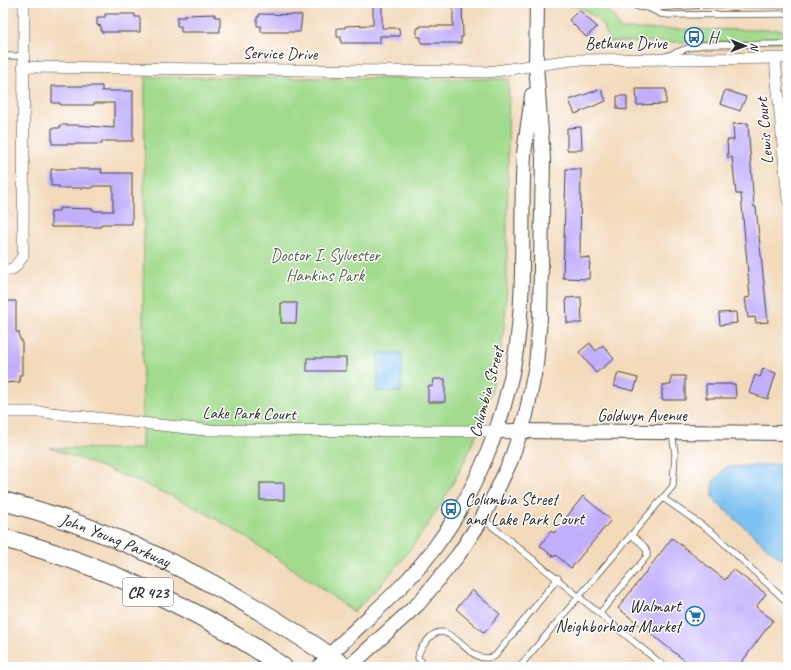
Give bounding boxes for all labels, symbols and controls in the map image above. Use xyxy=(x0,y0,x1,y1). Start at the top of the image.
bus stop icon: H xyxy=(683,26,705,48)
north arrow xyxy=(725,26,765,66)
place label: H xyxy=(708,27,721,48)
street label: Bethune Drive xyxy=(585,33,668,54)
street label: Service Drive xyxy=(242,42,319,65)
text: N xyxy=(748,43,762,52)
street label: Lewis Court xyxy=(751,94,778,165)
park label: Doctor I. Sylvester Hankins Park xyxy=(270,245,381,286)
street label: Columbia Street xyxy=(464,342,509,440)
street label: Lake Park Court xyxy=(202,402,298,425)
street label: Goldwyn Avenue xyxy=(597,405,688,426)
place label: Columbia Street and Lake Park Court xyxy=(465,489,587,530)
bus stop icon: Columbia Street and Lake Park Court xyxy=(440,498,462,520)
street label: John Young Parkway xyxy=(56,508,175,573)
road number: CR 423 xyxy=(123,578,173,606)
place label: Walmart Neighborhood Market xyxy=(555,596,683,637)
supermarket icon: Walmart Neighborhood Market xyxy=(684,605,706,627)

